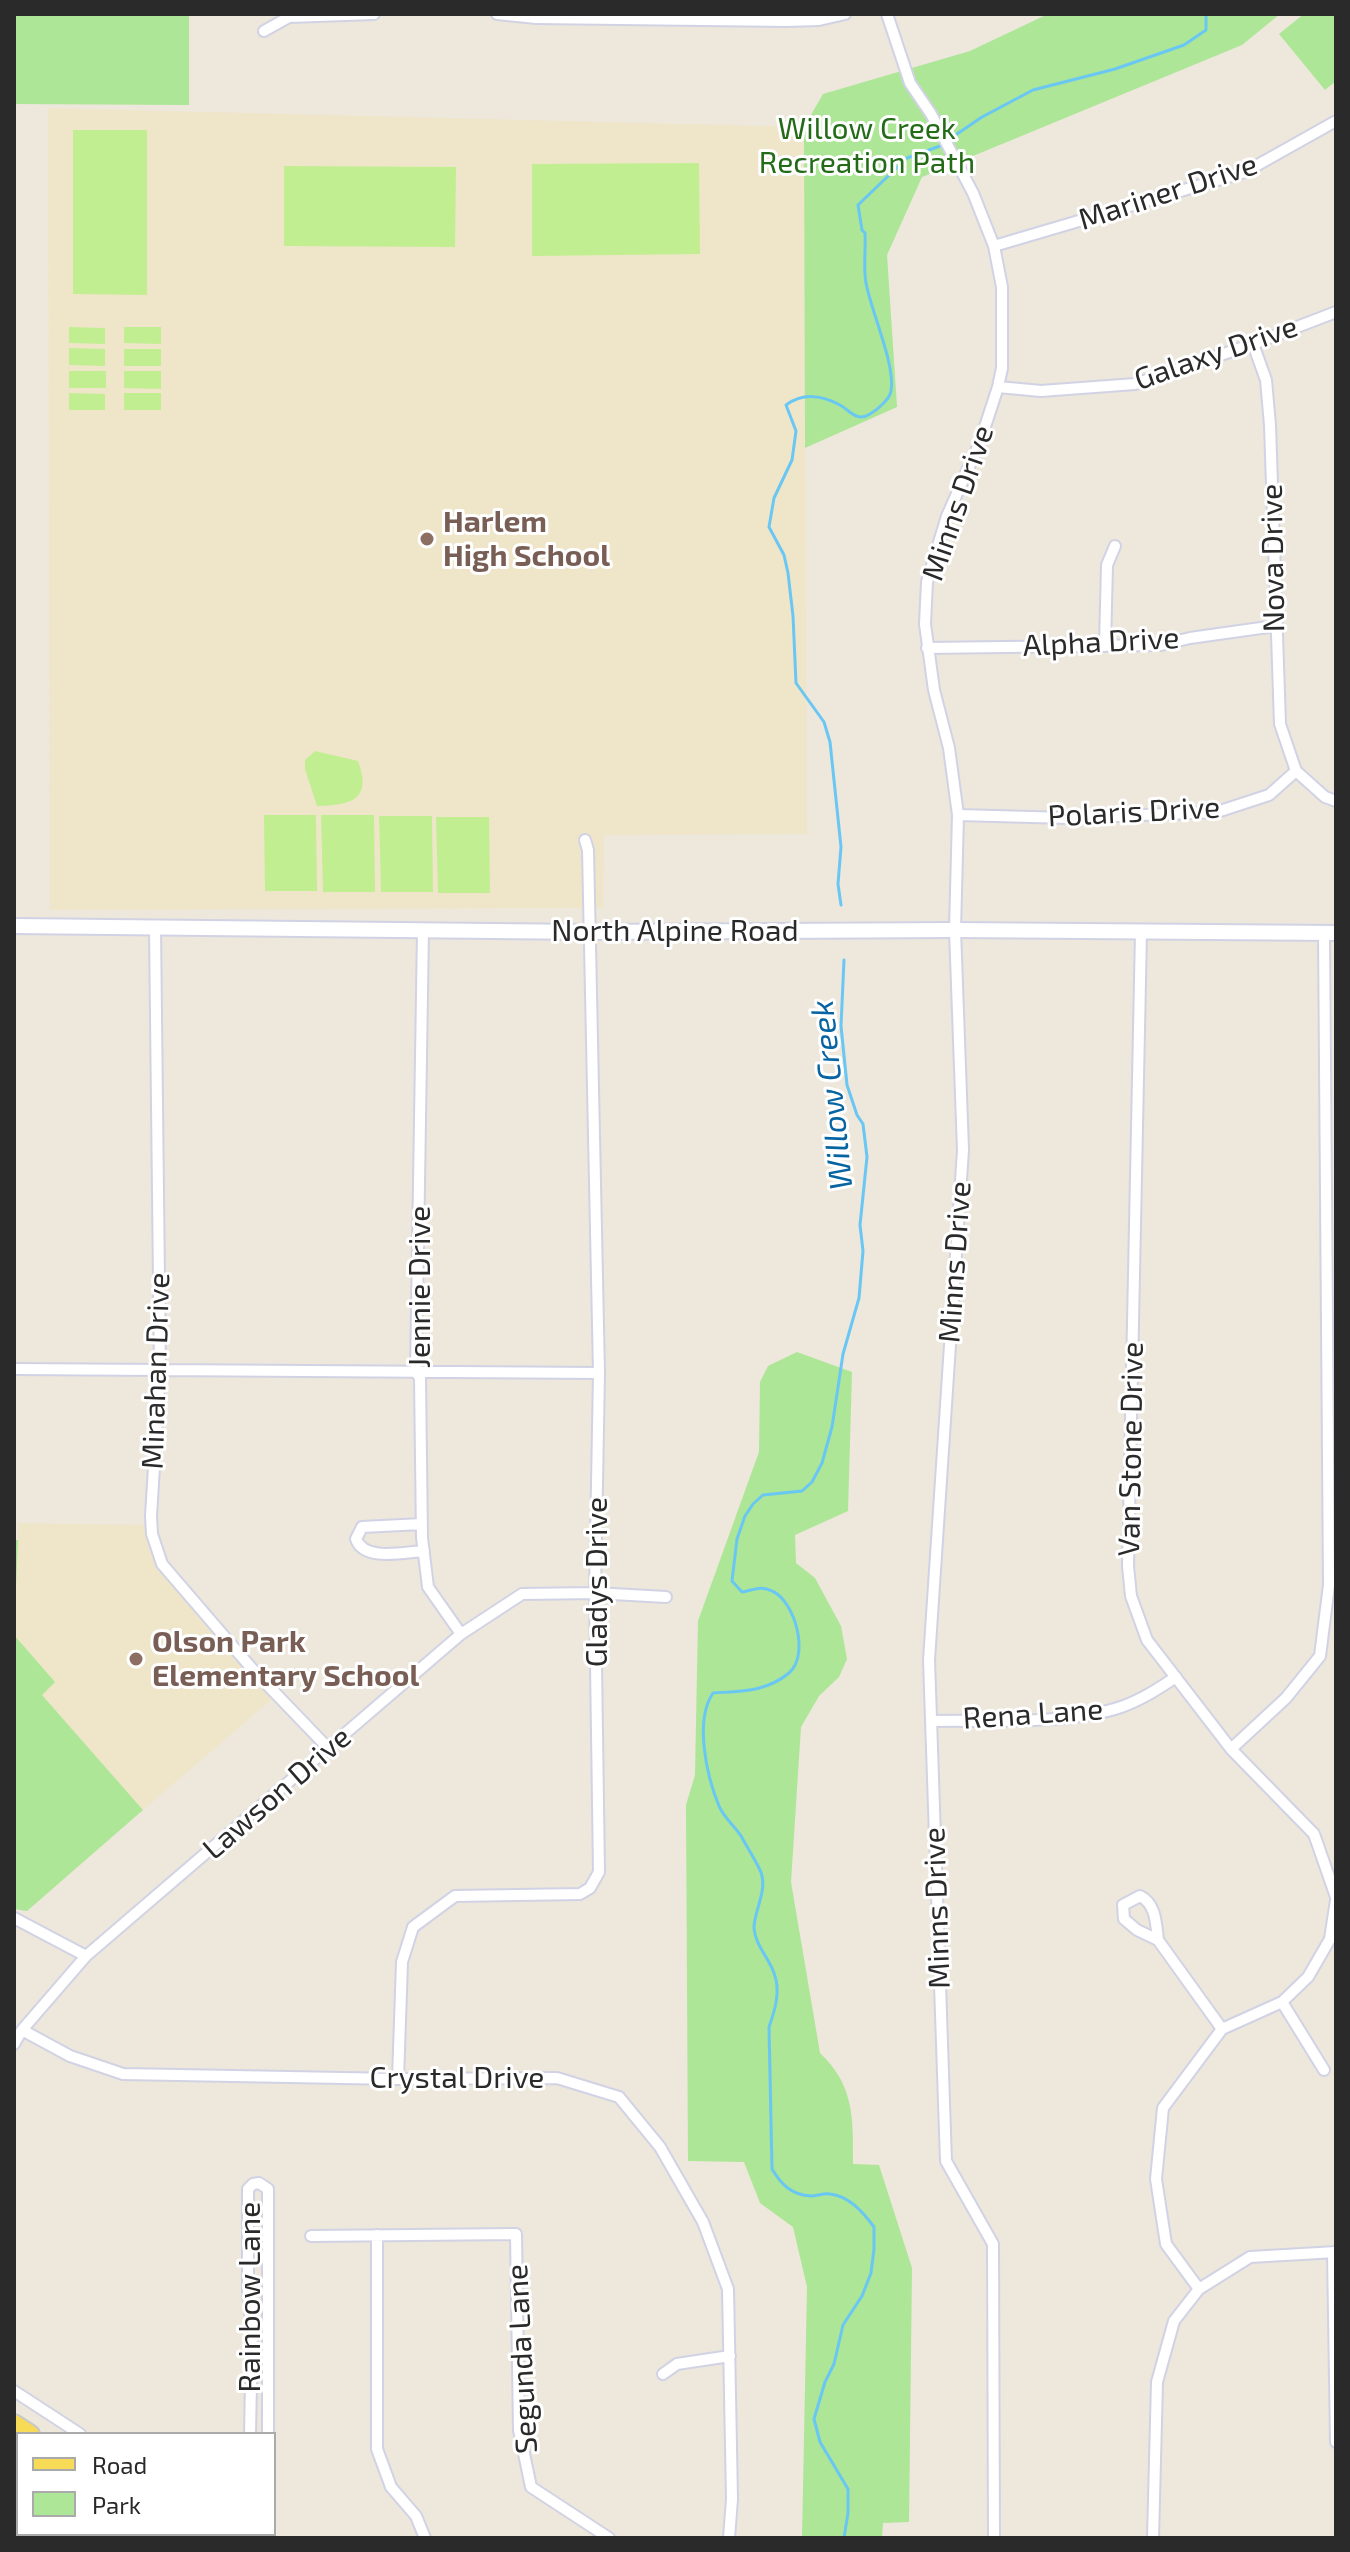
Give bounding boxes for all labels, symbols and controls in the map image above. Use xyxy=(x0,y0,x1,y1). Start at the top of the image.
park label: Willow Creek Recreation Path xyxy=(759,111,975,182)
street label: Mariner Drive xyxy=(1074,146,1262,238)
street label: Galaxy Drive xyxy=(1130,308,1302,398)
street label: Minns Drive xyxy=(915,421,1001,585)
street label: Nova Drive xyxy=(1254,484,1292,632)
place label: Harlem High School xyxy=(443,504,610,574)
marker: Harlem High School xyxy=(418,530,436,548)
street label: Alpha Drive xyxy=(1022,620,1180,664)
street label: Polaris Drive xyxy=(1047,790,1221,834)
street label: North Alpine Road xyxy=(551,913,799,949)
water label: Willow Creek xyxy=(803,998,861,1192)
street label: Minns Drive xyxy=(931,1180,979,1344)
street label: Jennie Drive xyxy=(402,1206,438,1368)
street label: Minahan Drive xyxy=(135,1272,177,1470)
street label: Van Stone Drive xyxy=(1111,1341,1151,1557)
street label: Gladys Drive xyxy=(579,1497,615,1667)
place label: Olson Park Elementary School xyxy=(152,1624,419,1694)
marker: Olson Park Elementary School xyxy=(127,1650,145,1668)
street label: Rena Lane xyxy=(962,1691,1104,1737)
street label: Lawson Drive xyxy=(196,1719,358,1867)
street label: Minns Drive xyxy=(916,1827,958,1989)
street label: Crystal Drive xyxy=(370,2060,544,2096)
street label: Rainbow Lane xyxy=(232,2202,268,2392)
street label: Segunda Lane xyxy=(499,2263,545,2455)
legend xyxy=(16,2432,276,2536)
text: Road xyxy=(92,2450,147,2479)
text: Park xyxy=(92,2490,141,2519)

